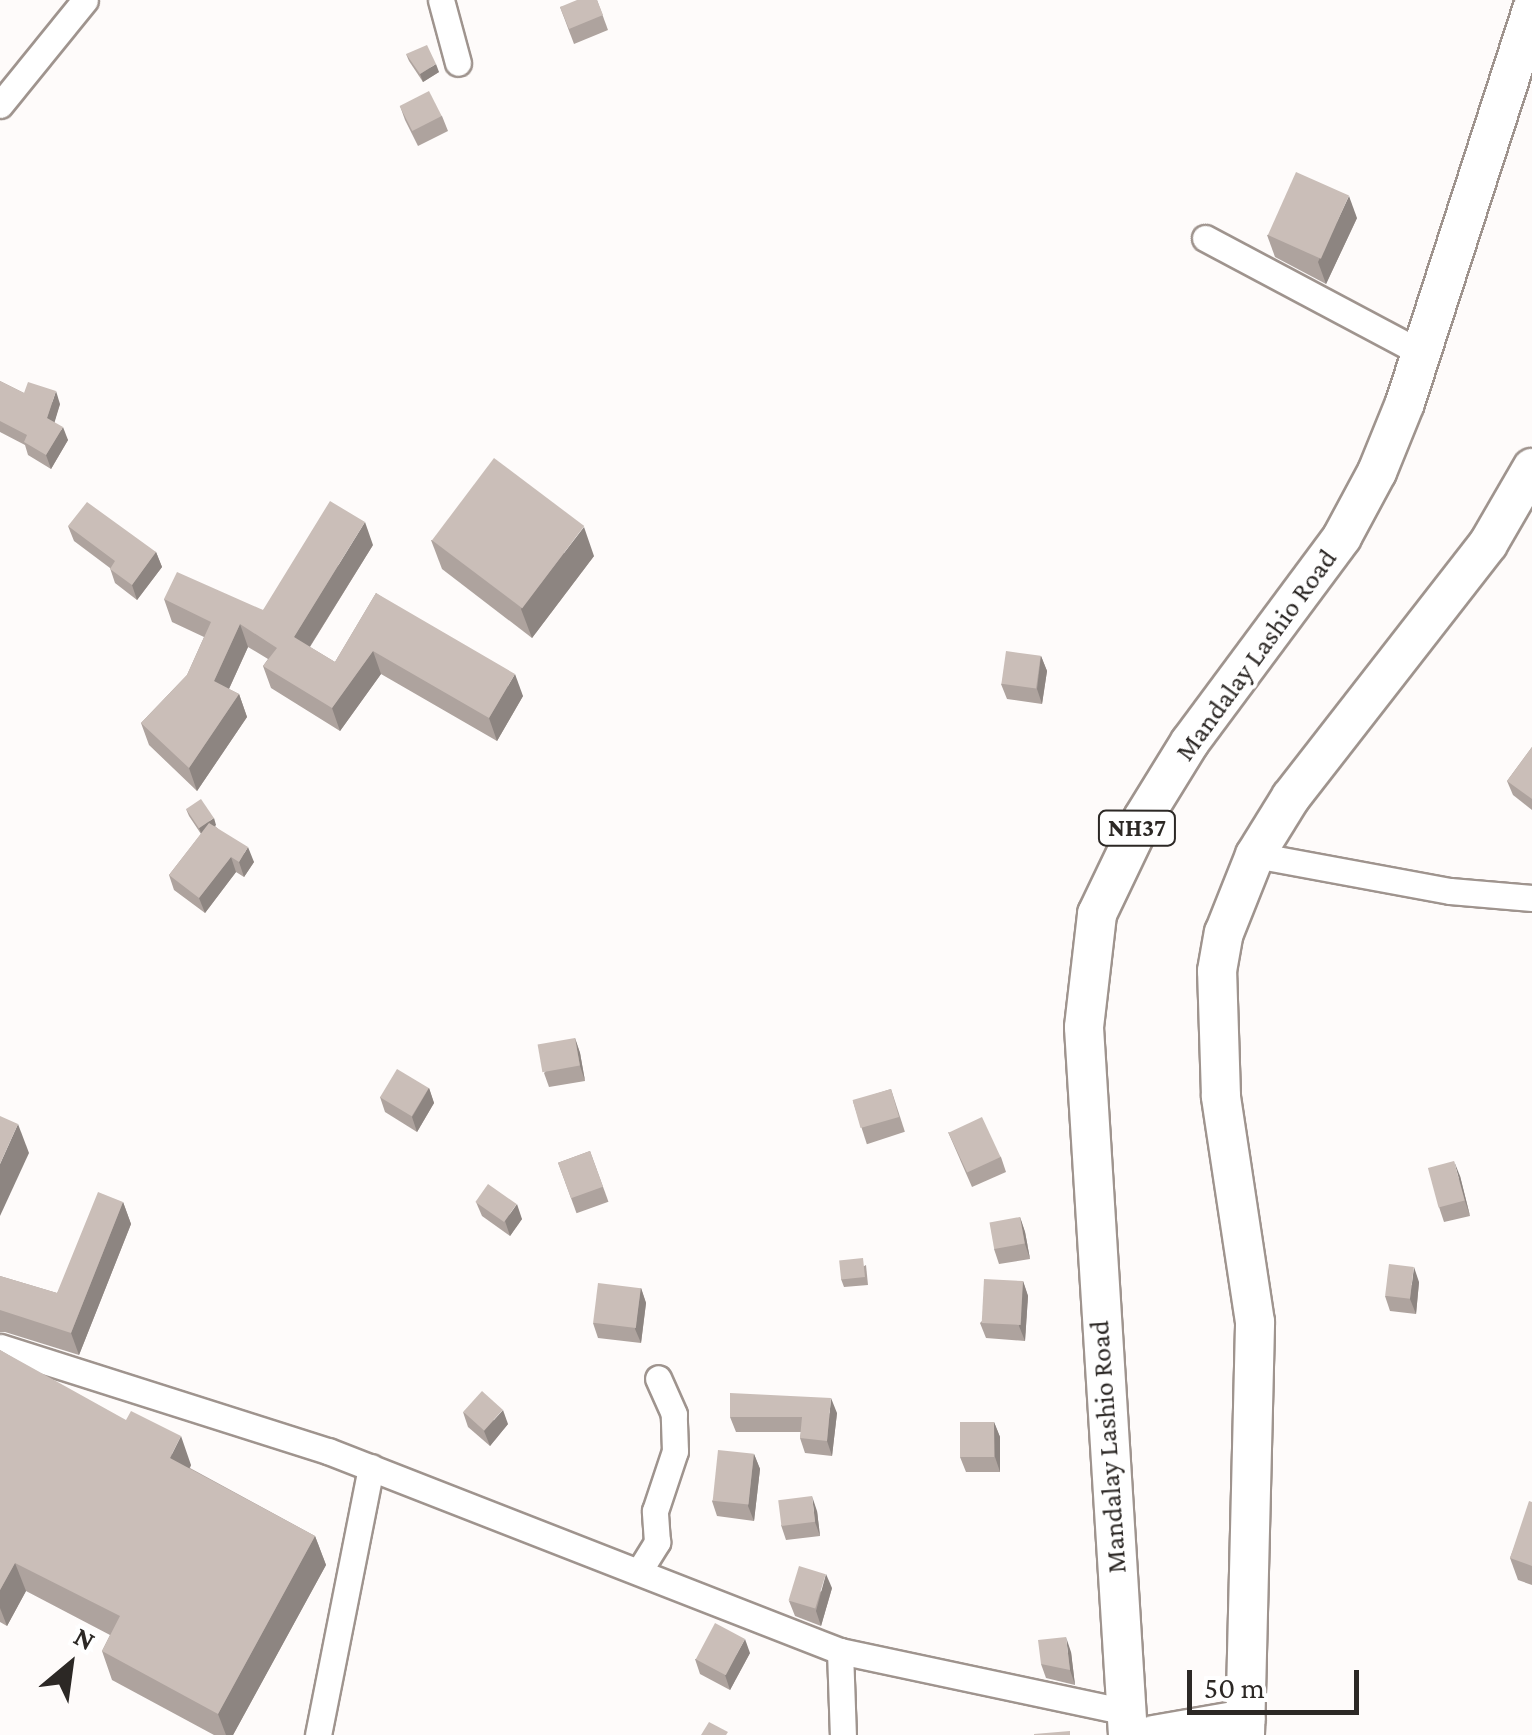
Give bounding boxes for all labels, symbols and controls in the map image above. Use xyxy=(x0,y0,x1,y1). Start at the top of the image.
street label: Mandalay Lashio Road xyxy=(1168,543,1344,767)
road number: NH37 xyxy=(1097,808,1177,848)
street label: Mandalay Lashio Road xyxy=(1082,1319,1134,1575)
north arrow xyxy=(20,1615,120,1715)
text: N xyxy=(69,1620,101,1657)
scale bar xyxy=(1192,1650,1364,1712)
text: 50 m xyxy=(1204,1671,1265,1704)

